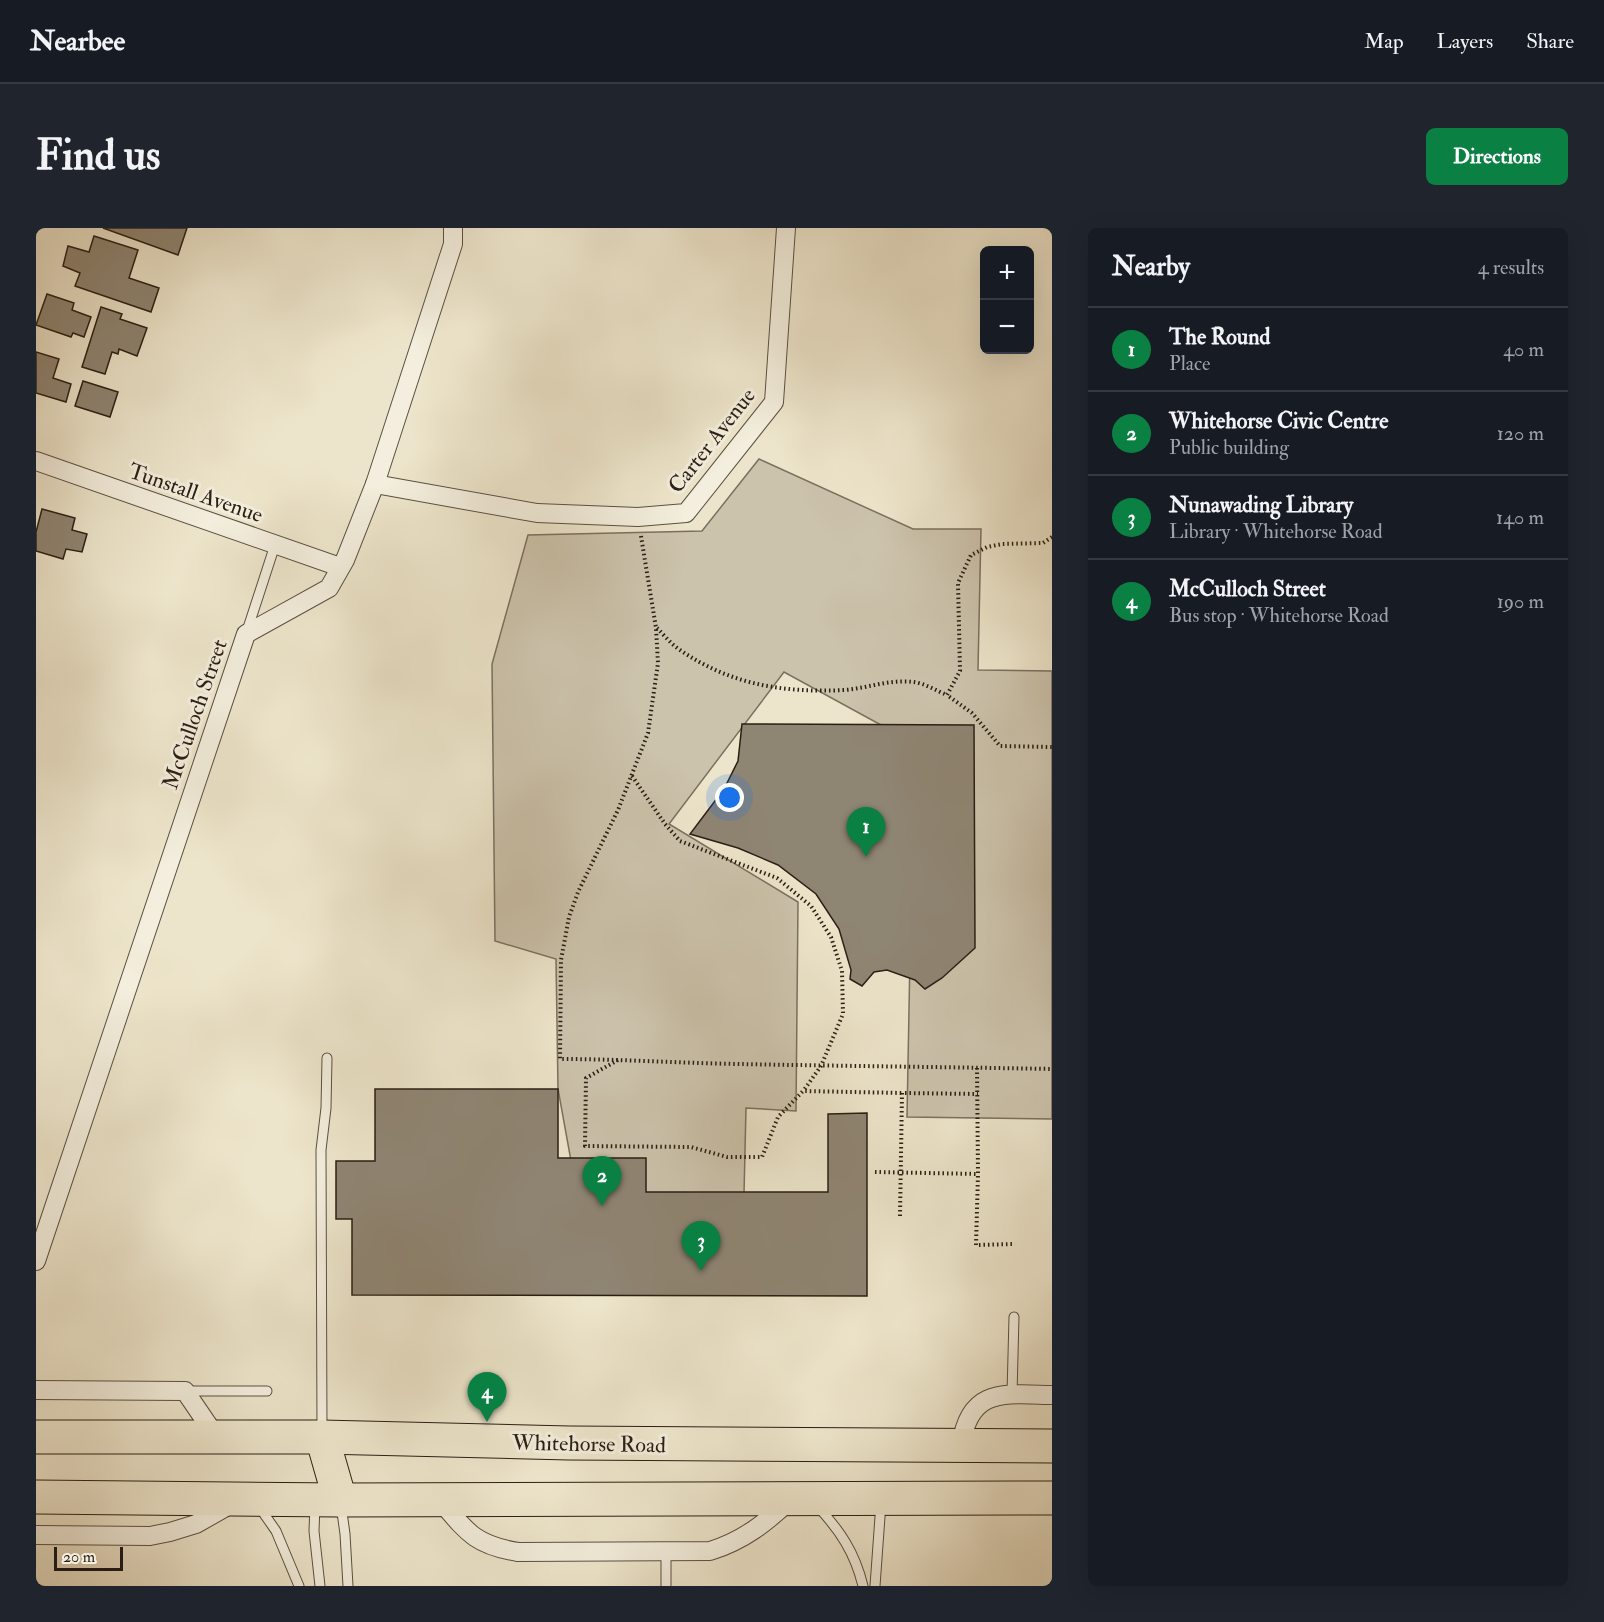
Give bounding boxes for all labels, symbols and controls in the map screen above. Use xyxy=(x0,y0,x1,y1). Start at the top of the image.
text: Nearbee xyxy=(30,24,125,59)
text: Map xyxy=(1364,28,1404,55)
text: Layers xyxy=(1437,28,1493,55)
text: Share xyxy=(1526,28,1574,55)
button: Directions xyxy=(1426,128,1568,185)
text: Find us xyxy=(36,130,160,182)
map controls xyxy=(980,246,1034,354)
button: + xyxy=(980,246,1034,300)
text: Nearby xyxy=(1112,251,1190,283)
text: 4 results xyxy=(1478,255,1544,280)
button: − xyxy=(980,300,1034,354)
text: The Round xyxy=(1169,323,1270,351)
text: 1 xyxy=(1128,337,1135,362)
text: 40 m xyxy=(1503,337,1544,362)
text: Place xyxy=(1169,351,1210,376)
street label: Carter Avenue xyxy=(662,382,762,499)
text: Whitehorse Civic Centre xyxy=(1169,407,1388,435)
text: 2 xyxy=(1126,421,1137,446)
text: 120 m xyxy=(1497,421,1544,446)
text: Public building xyxy=(1169,435,1289,460)
street label: Tunstall Avenue xyxy=(125,457,266,529)
text: Nunawading Library xyxy=(1169,491,1353,519)
text: 3 xyxy=(1128,505,1135,530)
text: 140 m xyxy=(1496,505,1544,530)
text: Library · Whitehorse Road xyxy=(1169,519,1383,544)
text: McCulloch Street xyxy=(1169,575,1326,603)
text: 4 xyxy=(1126,589,1137,614)
text: 190 m xyxy=(1497,589,1544,614)
text: Bus stop · Whitehorse Road xyxy=(1169,603,1389,628)
street label: McCulloch Street xyxy=(156,636,234,793)
your location xyxy=(715,783,744,812)
pin: 1 xyxy=(846,808,886,857)
pin: 2 xyxy=(582,1156,622,1206)
pin: 3 xyxy=(682,1222,720,1271)
pin: 4 xyxy=(468,1372,506,1422)
street label: Whitehorse Road xyxy=(511,1429,666,1459)
scale bar xyxy=(54,1544,123,1572)
text: 20 m xyxy=(63,1547,95,1567)

